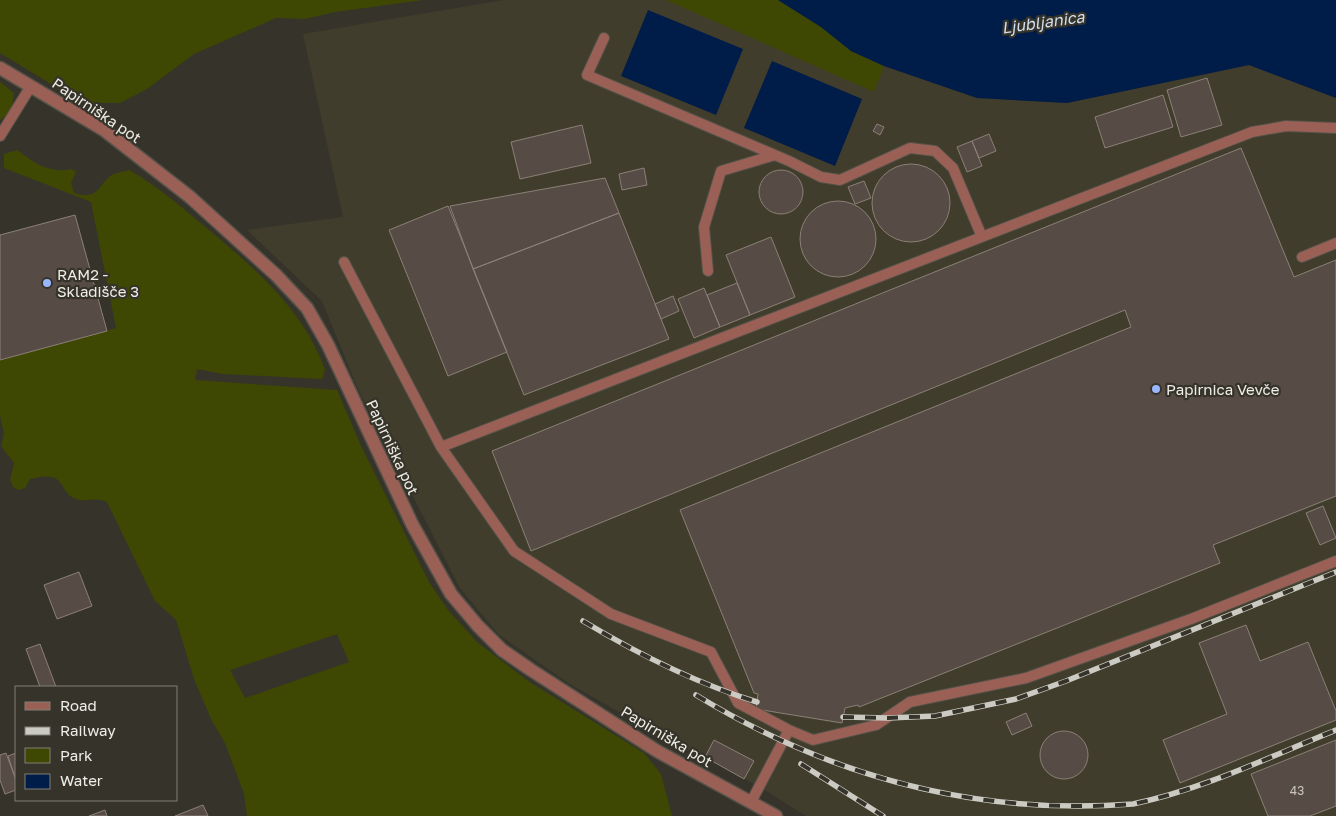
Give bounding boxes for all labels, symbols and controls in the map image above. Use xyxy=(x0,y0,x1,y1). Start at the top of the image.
water label: Ljubljanica xyxy=(1000,6,1087,38)
street label: Papirniška pot xyxy=(49,74,145,146)
place label: RAM2 - Skladišče 3 xyxy=(57,265,139,300)
marker: RAM2 - Skladišče 3 xyxy=(41,277,53,289)
place label: Papirnica Vevče xyxy=(1166,380,1280,398)
marker: Papirnica Vevče xyxy=(1150,383,1162,395)
street label: Papirniška pot xyxy=(363,396,423,498)
legend xyxy=(15,686,178,801)
text: Road xyxy=(60,696,97,714)
street label: Papirniška pot xyxy=(618,702,716,770)
text: Railway xyxy=(60,721,116,739)
text: Park xyxy=(60,746,93,764)
text: Water xyxy=(60,771,103,789)
house number: 43 xyxy=(1290,783,1304,798)

